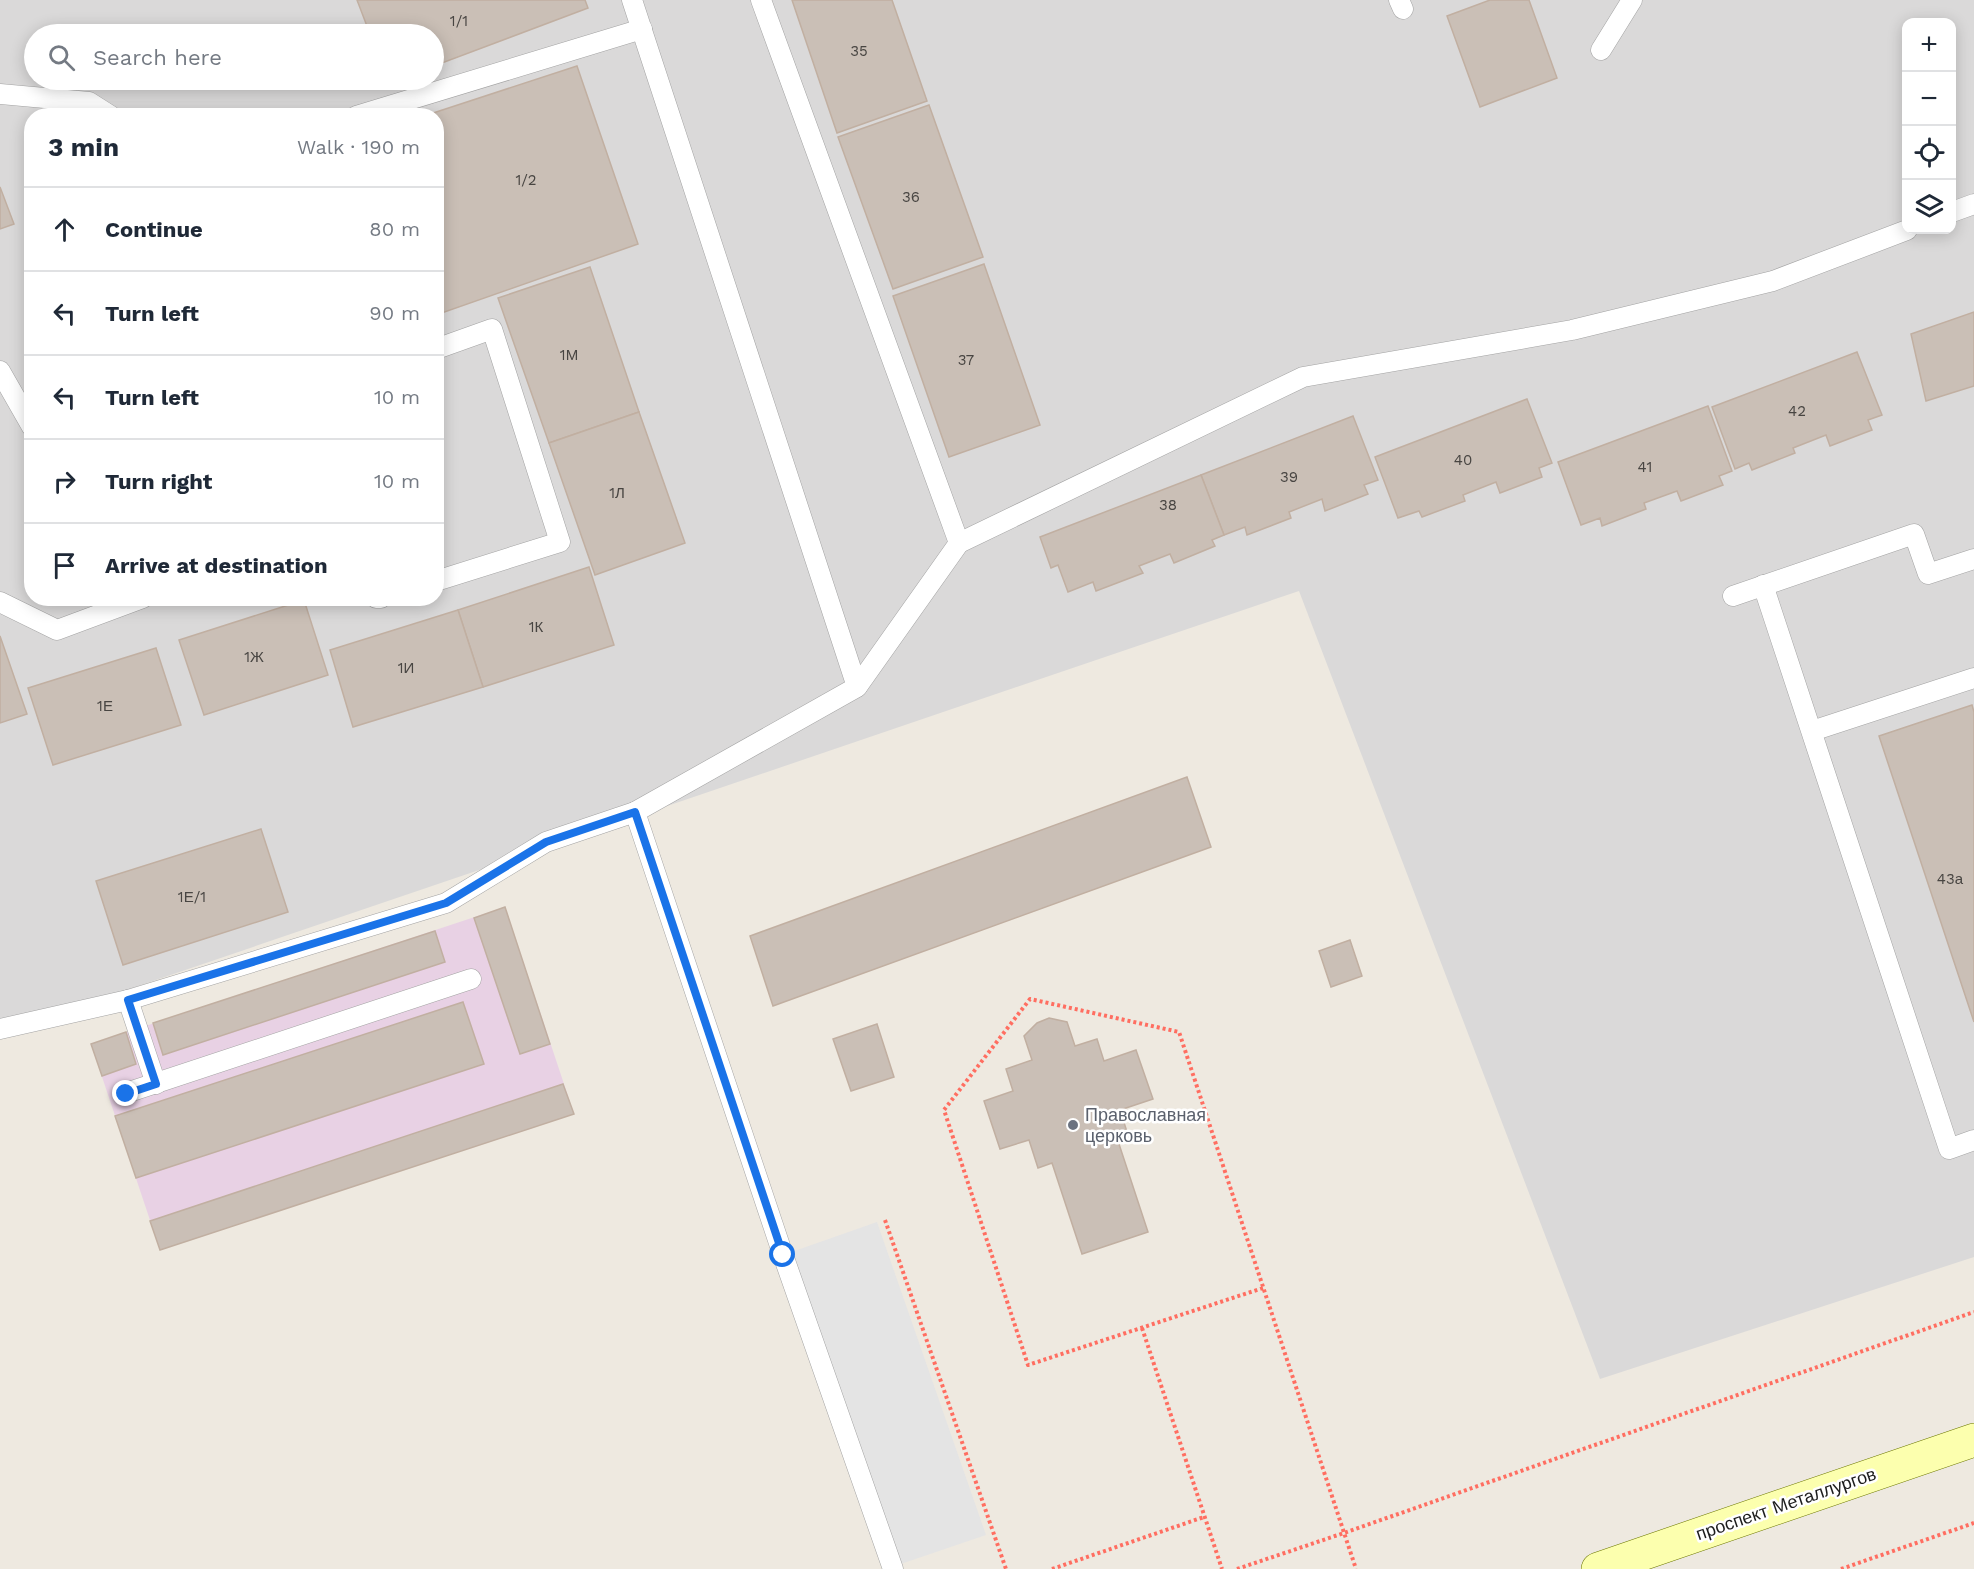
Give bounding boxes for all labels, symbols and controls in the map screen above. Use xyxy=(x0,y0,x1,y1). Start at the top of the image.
house number: 1/1 xyxy=(450,12,468,30)
map controls xyxy=(1902,18,1956,234)
button: + xyxy=(1902,18,1956,72)
search box xyxy=(24,24,444,90)
icon: search xyxy=(45,41,78,74)
house number: 35 xyxy=(850,42,868,60)
text: Search here xyxy=(93,45,222,70)
button: − xyxy=(1902,72,1956,126)
button: locate xyxy=(1902,126,1956,180)
text: 3 min xyxy=(48,132,119,162)
text: Walk · 190 m xyxy=(297,135,420,159)
house number: 1/2 xyxy=(515,171,537,189)
button: layers xyxy=(1902,180,1956,234)
house number: 36 xyxy=(902,188,920,206)
icon: ahead xyxy=(48,213,81,246)
text: Continue xyxy=(105,217,203,242)
text: 80 m xyxy=(369,217,420,241)
icon: left xyxy=(48,297,81,330)
text: Turn left xyxy=(105,301,199,326)
text: 90 m xyxy=(369,301,420,325)
house number: 1М xyxy=(560,346,578,364)
house number: 37 xyxy=(958,351,974,369)
icon: left xyxy=(48,381,81,414)
text: Turn left xyxy=(105,385,199,410)
text: 10 m xyxy=(374,385,420,409)
house number: 42 xyxy=(1788,402,1806,420)
house number: 40 xyxy=(1454,451,1472,469)
house number: 41 xyxy=(1638,458,1652,476)
icon: right xyxy=(48,465,81,498)
house number: 39 xyxy=(1280,468,1298,486)
text: Turn right xyxy=(105,469,212,494)
text: 10 m xyxy=(374,469,420,493)
house number: 1Л xyxy=(609,484,625,502)
house number: 38 xyxy=(1159,496,1177,514)
icon: arrive xyxy=(48,549,81,582)
text: Arrive at destination xyxy=(105,553,328,578)
house number: 1К xyxy=(529,618,544,636)
house number: 1Ж xyxy=(244,648,264,666)
house number: 1И xyxy=(398,659,414,677)
house number: 1Е xyxy=(97,697,113,715)
house number: 43а xyxy=(1937,870,1964,888)
house number: 1Е/1 xyxy=(178,888,206,906)
route end xyxy=(112,1080,138,1106)
place label: Православная церковь xyxy=(1085,1104,1206,1146)
marker: Православная церковь xyxy=(1066,1118,1080,1132)
route start xyxy=(769,1241,795,1267)
street label: проспект Металлургов xyxy=(1693,1463,1879,1544)

